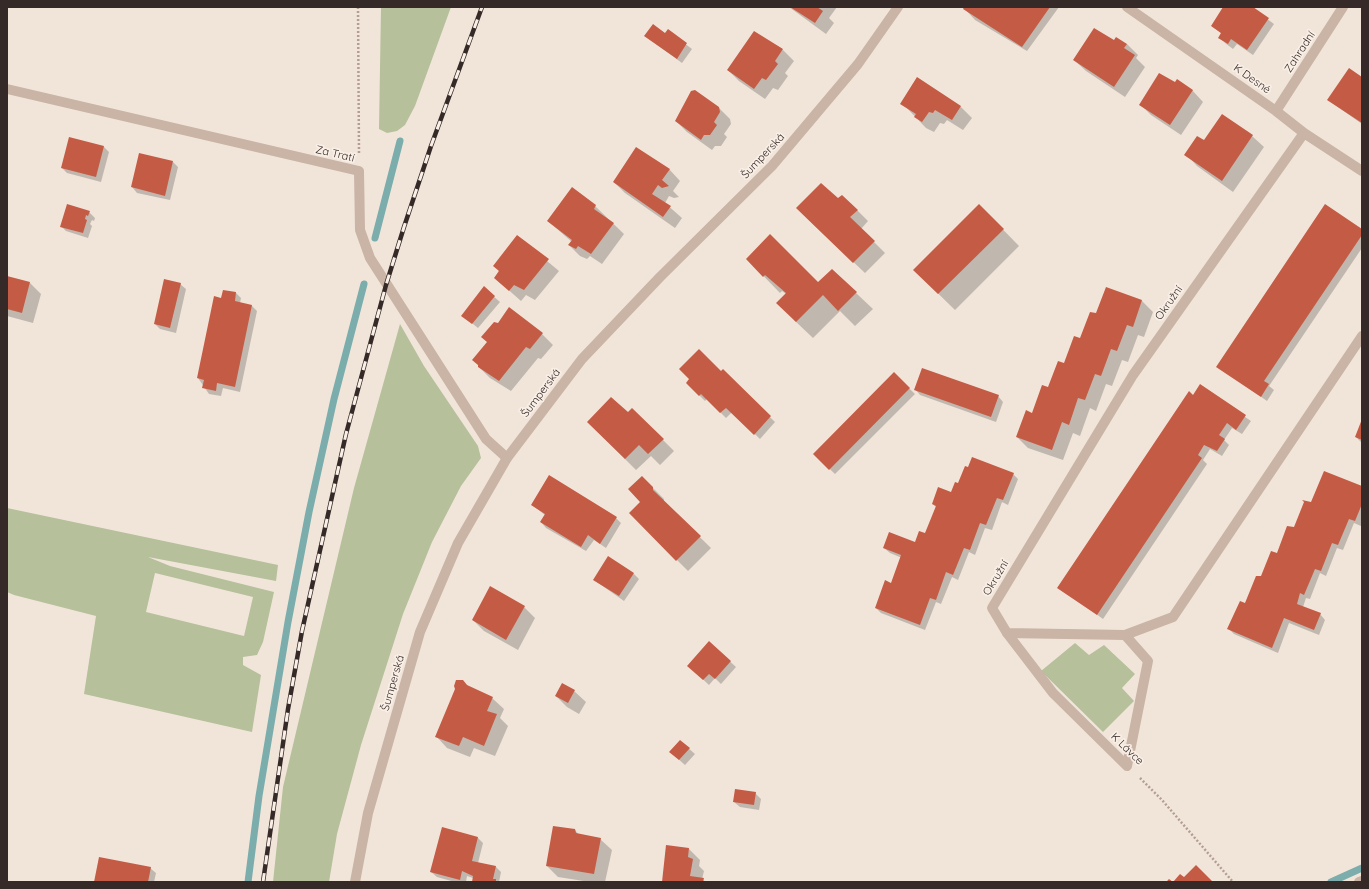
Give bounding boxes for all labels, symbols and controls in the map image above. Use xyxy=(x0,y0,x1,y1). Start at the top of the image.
street label: Zahradní xyxy=(1282,29,1318,75)
street label: K Desné xyxy=(1231,61,1273,97)
street label: Šumperská xyxy=(739,131,787,181)
street label: Za Tratí xyxy=(314,143,356,165)
street label: Okružní xyxy=(1152,283,1186,323)
street label: Šumperská xyxy=(519,366,563,420)
street label: Okružní xyxy=(980,558,1012,598)
street label: Šumperská xyxy=(379,654,407,712)
street label: K Lávce xyxy=(1108,730,1146,768)

